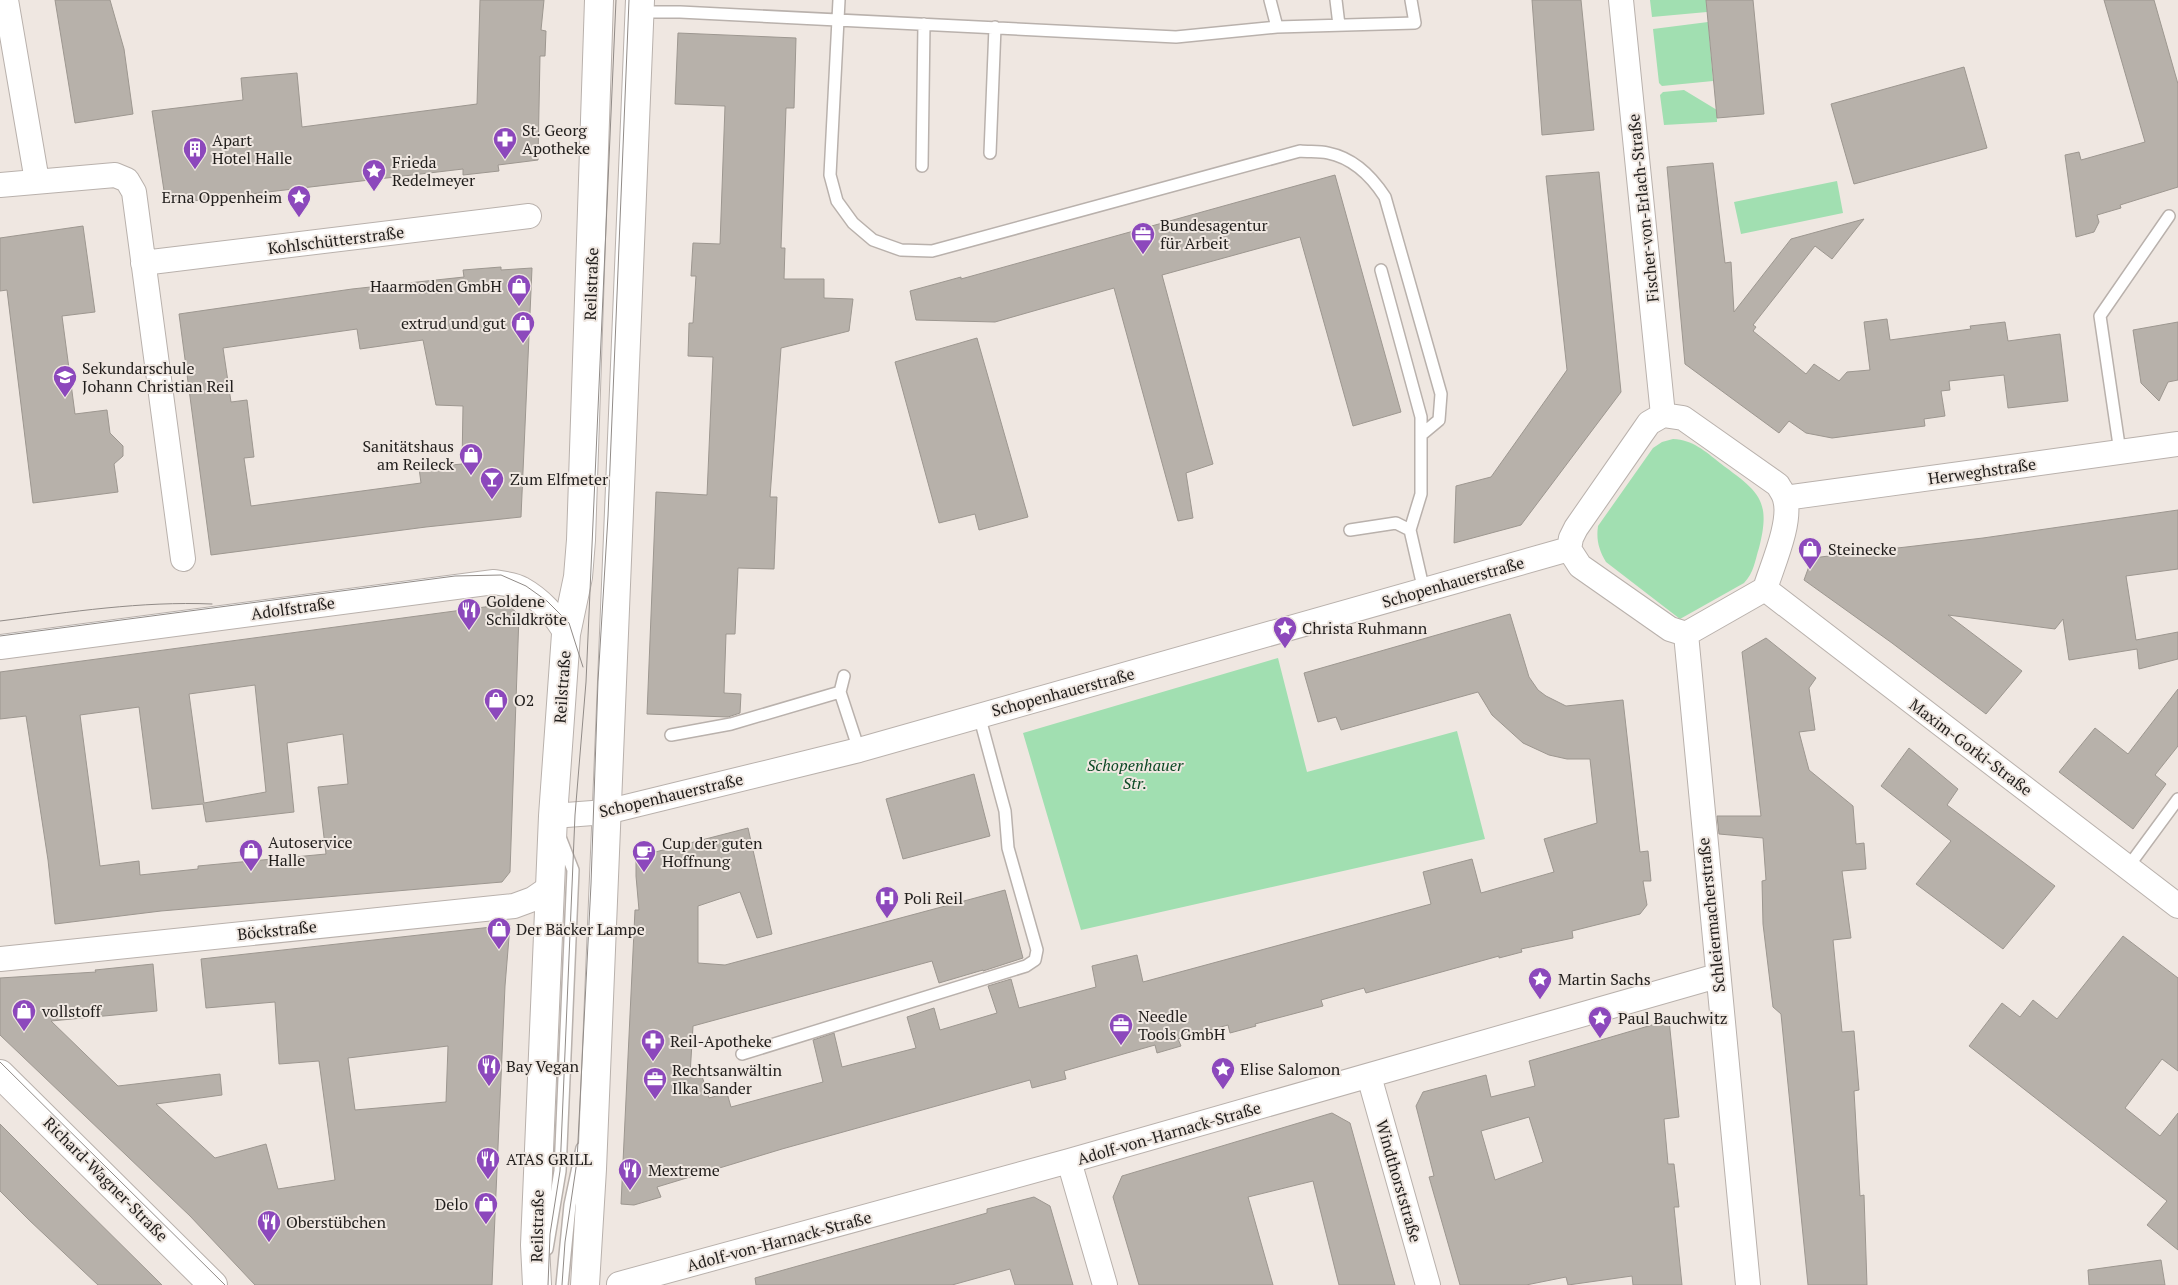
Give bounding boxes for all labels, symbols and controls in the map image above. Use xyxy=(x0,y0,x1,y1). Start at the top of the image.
street label: Fischer-von-Erlach-Straße xyxy=(1622,113,1664,303)
place label: St. Georg Apotheke xyxy=(522,119,590,159)
pharmacy icon: St. Georg Apotheke xyxy=(492,126,518,160)
place label: Apart Hotel Halle xyxy=(212,129,292,169)
building icon: Apart Hotel Halle xyxy=(182,136,208,170)
place label: Frieda Redelmeyer xyxy=(392,151,476,191)
place icon: Frieda Redelmeyer xyxy=(361,158,387,192)
place icon: Erna Oppenheim xyxy=(286,184,312,218)
place label: Erna Oppenheim xyxy=(162,186,282,208)
place label: Bundesagentur für Arbeit xyxy=(1160,214,1269,254)
street label: Kohlschütterstraße xyxy=(267,221,405,259)
office icon: Bundesagentur für Arbeit xyxy=(1130,221,1156,255)
street label: Reilstraße xyxy=(579,247,603,321)
shop icon: Haarmoden GmbH xyxy=(506,273,532,307)
place label: Haarmoden GmbH xyxy=(370,275,502,297)
shop icon: extrud und gut xyxy=(510,310,536,344)
place label: extrud und gut xyxy=(401,312,506,334)
place label: Sekundarschule Johann Christian Reil xyxy=(82,357,234,397)
school or university icon: Sekundarschule Johann Christian Reil xyxy=(52,364,78,398)
place label: Sanitätshaus am Reileck xyxy=(363,435,455,475)
shop icon: Sanitätshaus am Reileck xyxy=(458,442,484,476)
street label: Herweghstraße xyxy=(1927,453,2037,489)
bar icon: Zum Elfmeter xyxy=(479,466,505,500)
place label: Zum Elfmeter xyxy=(510,468,609,490)
shop icon: Steinecke xyxy=(1797,536,1823,570)
place label: Steinecke xyxy=(1828,538,1897,560)
street label: Schopenhauerstraße xyxy=(1379,551,1527,613)
place label: Goldene Schildkröte xyxy=(486,590,567,630)
street label: Adolfstraße xyxy=(250,591,336,625)
restaurant icon: Goldene Schildkröte xyxy=(456,597,482,631)
place icon: Christa Ruhmann xyxy=(1272,615,1298,649)
place label: Christa Ruhmann xyxy=(1302,617,1428,639)
street label: Reilstraße xyxy=(548,650,576,724)
street label: Schopenhauerstraße xyxy=(989,662,1137,722)
shop icon: O2 xyxy=(483,687,509,721)
place label: O2 xyxy=(514,689,534,711)
street label: Maxim-Gorki-Straße xyxy=(1905,694,2037,800)
park label: Schopenhauer Str. xyxy=(1087,754,1184,794)
street label: Schopenhauerstraße xyxy=(597,768,745,822)
place label: Autoservice Halle xyxy=(268,831,352,871)
place label: Cup der guten Hoffnung xyxy=(662,832,763,872)
street label: Schleiermacherstraße xyxy=(1692,836,1730,994)
shop icon: Autoservice Halle xyxy=(238,838,264,872)
cafe icon: Cup der guten Hoffnung xyxy=(631,839,657,873)
hospital icon: Poli Reil xyxy=(874,885,900,919)
place label: Poli Reil xyxy=(904,887,963,909)
street label: Böckstraße xyxy=(236,915,318,945)
shop icon: Der Bäcker Lampe xyxy=(486,916,512,950)
place label: Der Bäcker Lampe xyxy=(516,918,645,940)
place icon: Martin Sachs xyxy=(1527,966,1553,1000)
place label: Martin Sachs xyxy=(1558,968,1651,990)
shop icon: vollstoff xyxy=(11,998,37,1032)
place label: vollstoff xyxy=(41,1000,102,1022)
place label: Needle Tools GmbH xyxy=(1138,1005,1226,1045)
place icon: Paul Bauchwitz xyxy=(1587,1005,1613,1039)
place label: Paul Bauchwitz xyxy=(1618,1007,1728,1029)
office icon: Needle Tools GmbH xyxy=(1108,1012,1134,1046)
pharmacy icon: Reil-Apotheke xyxy=(640,1028,666,1062)
place label: Reil-Apotheke xyxy=(670,1030,772,1052)
restaurant icon: Bay Vegan xyxy=(476,1053,502,1087)
place label: Bay Vegan xyxy=(506,1055,579,1077)
place icon: Elise Salomon xyxy=(1210,1056,1236,1090)
place label: Elise Salomon xyxy=(1240,1058,1341,1080)
place label: Rechtsanwältin Ilka Sander xyxy=(672,1059,783,1099)
office icon: Rechtsanwältin Ilka Sander xyxy=(642,1066,668,1100)
street label: Adolf-von-Harnack-Straße xyxy=(1075,1096,1263,1170)
street label: Richard-Wagner-Straße xyxy=(39,1112,173,1246)
street label: Windthorststraße xyxy=(1371,1117,1427,1245)
restaurant icon: ATAS GRILL xyxy=(475,1146,501,1180)
place label: ATAS GRILL xyxy=(506,1148,592,1170)
restaurant icon: Mextreme xyxy=(617,1157,643,1191)
place label: Mextreme xyxy=(648,1159,720,1181)
street label: Reilstraße xyxy=(525,1189,549,1263)
shop icon: Delo xyxy=(473,1191,499,1225)
place label: Delo xyxy=(435,1193,468,1215)
street label: Adolf-von-Harnack-Straße xyxy=(684,1206,874,1276)
restaurant icon: Oberstübchen xyxy=(256,1209,282,1243)
place label: Oberstübchen xyxy=(286,1211,386,1233)

